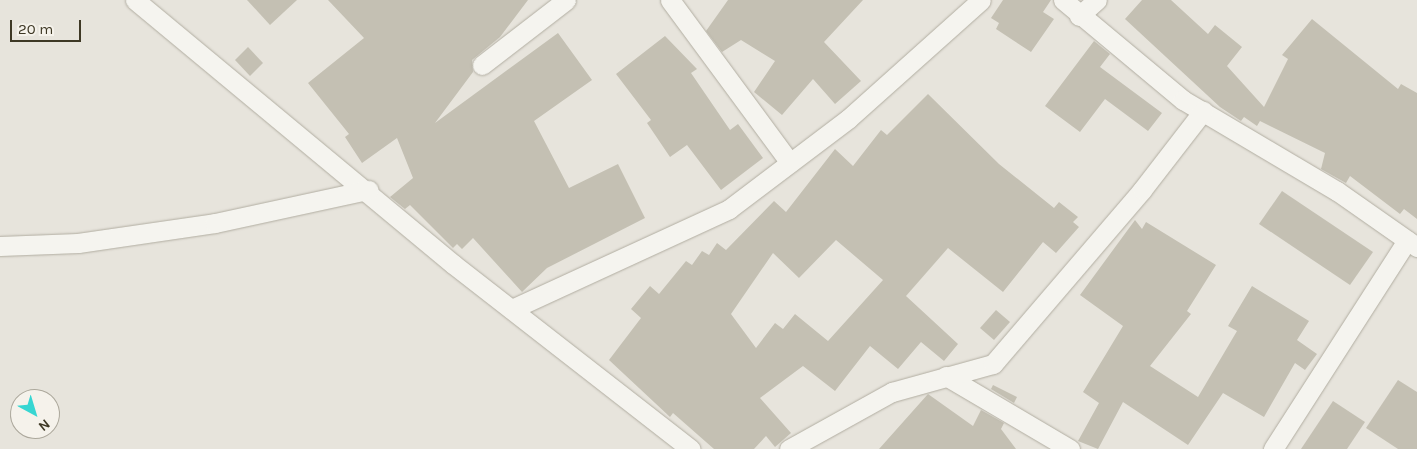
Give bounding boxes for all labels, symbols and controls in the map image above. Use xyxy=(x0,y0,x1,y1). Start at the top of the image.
scale bar xyxy=(12,10,84,42)
text: 20 m xyxy=(18,20,53,38)
north arrow xyxy=(10,389,60,439)
text: N xyxy=(35,415,53,435)

